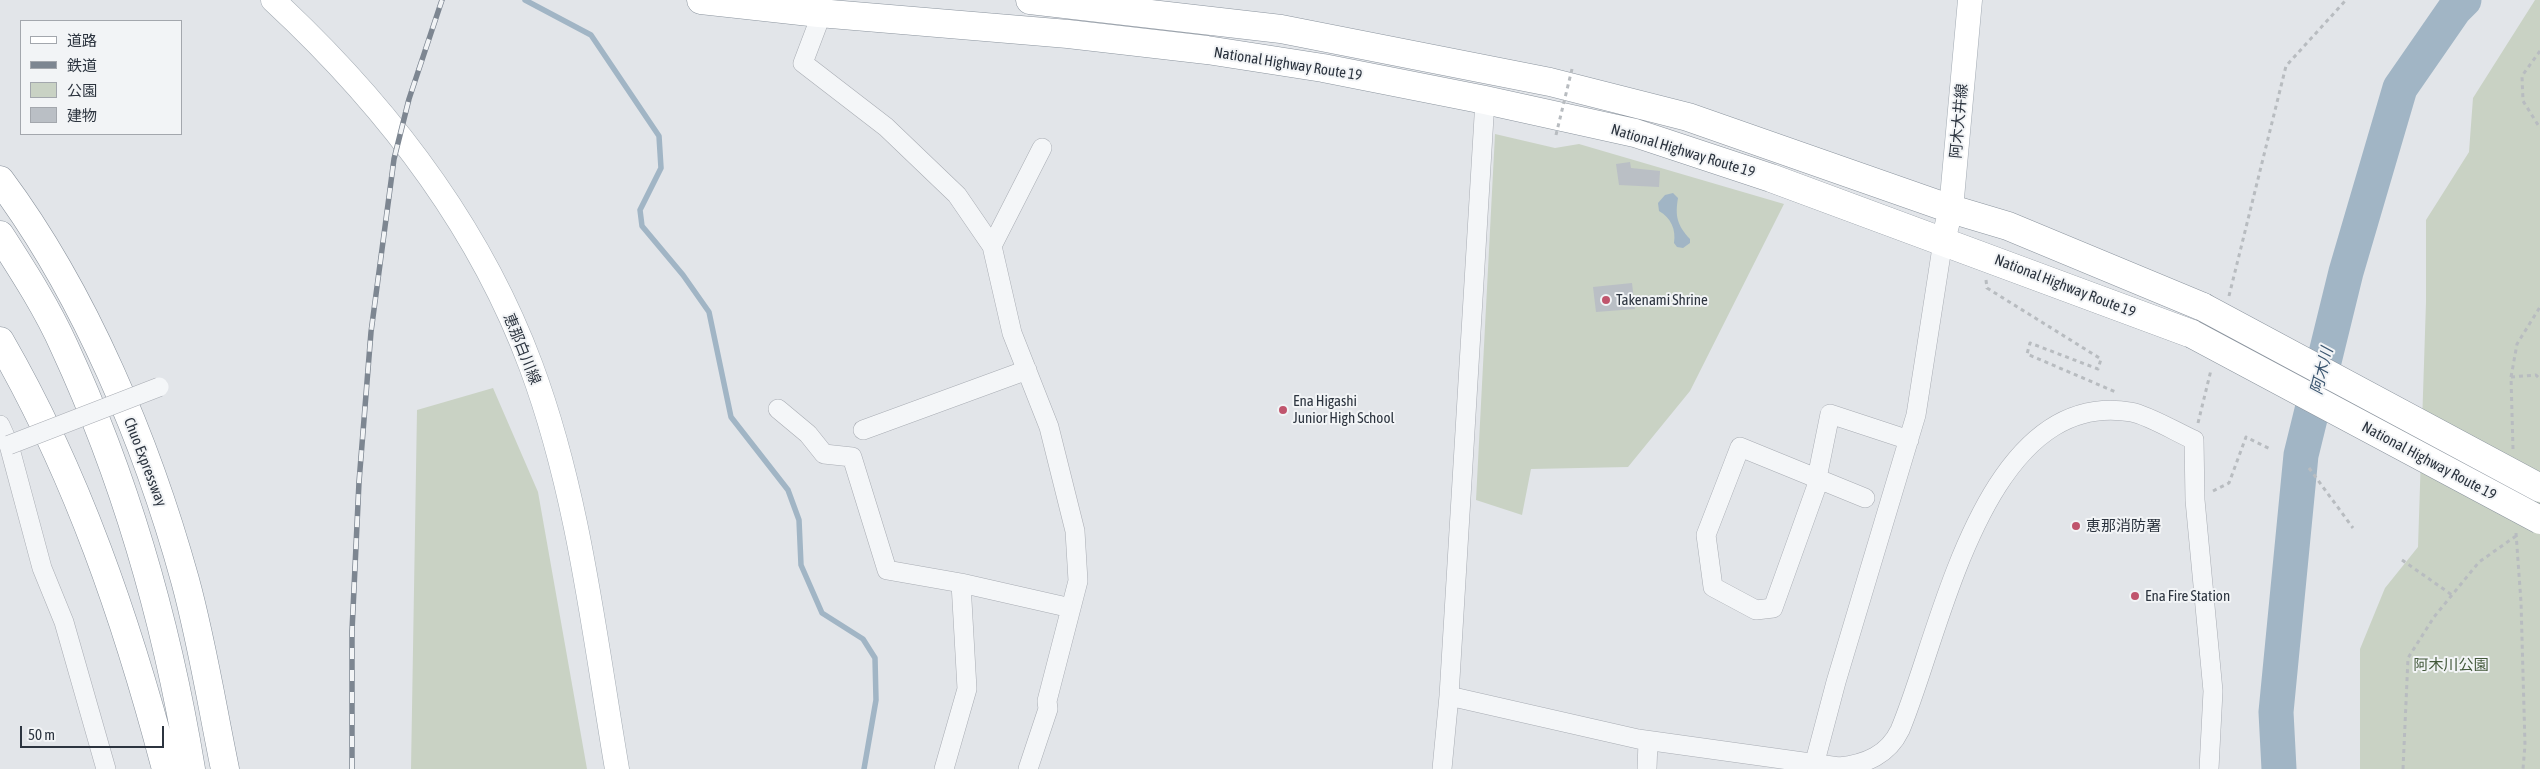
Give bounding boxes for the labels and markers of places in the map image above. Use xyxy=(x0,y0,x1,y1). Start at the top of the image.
place label: Takenami Shrine xyxy=(1616,291,1708,309)
marker: Takenami Shrine xyxy=(1600,294,1612,306)
place label: Ena Higashi Junior High School xyxy=(1293,392,1394,427)
marker: Ena Higashi Junior High School xyxy=(1277,404,1289,416)
place label: 恵那消防署 xyxy=(2086,517,2161,535)
marker: 恵那消防署 xyxy=(2070,520,2082,532)
place label: Ena Fire Station xyxy=(2145,587,2230,605)
marker: Ena Fire Station xyxy=(2129,590,2141,602)

